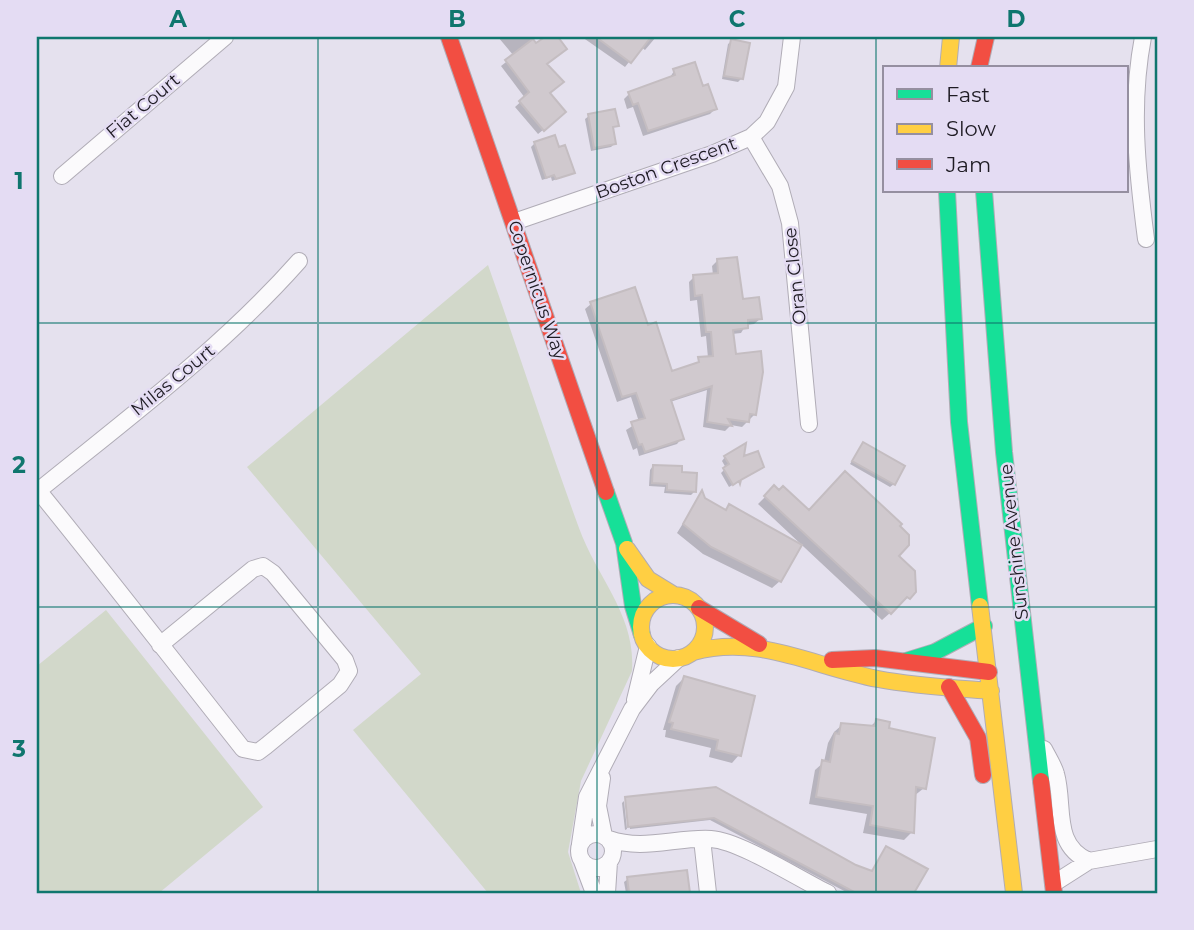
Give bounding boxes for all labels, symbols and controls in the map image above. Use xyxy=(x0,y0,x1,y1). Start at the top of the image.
text: A xyxy=(168,5,187,33)
text: B xyxy=(448,5,466,33)
text: C xyxy=(729,5,746,33)
text: D xyxy=(1007,5,1026,33)
legend xyxy=(883,66,1128,192)
street label: Fiat Court xyxy=(102,69,184,143)
text: Fast xyxy=(946,82,990,107)
text: Slow xyxy=(946,116,996,141)
street label: Boston Crescent xyxy=(592,132,740,204)
text: Jam xyxy=(945,152,991,177)
text: 1 xyxy=(14,167,24,195)
street label: Copernicus Way xyxy=(503,218,571,363)
street label: Oran Close xyxy=(779,226,811,326)
street label: Milas Court xyxy=(127,340,219,420)
text: 2 xyxy=(12,451,26,479)
street label: Sunshine Avenue xyxy=(995,463,1033,621)
text: 3 xyxy=(11,735,26,763)

